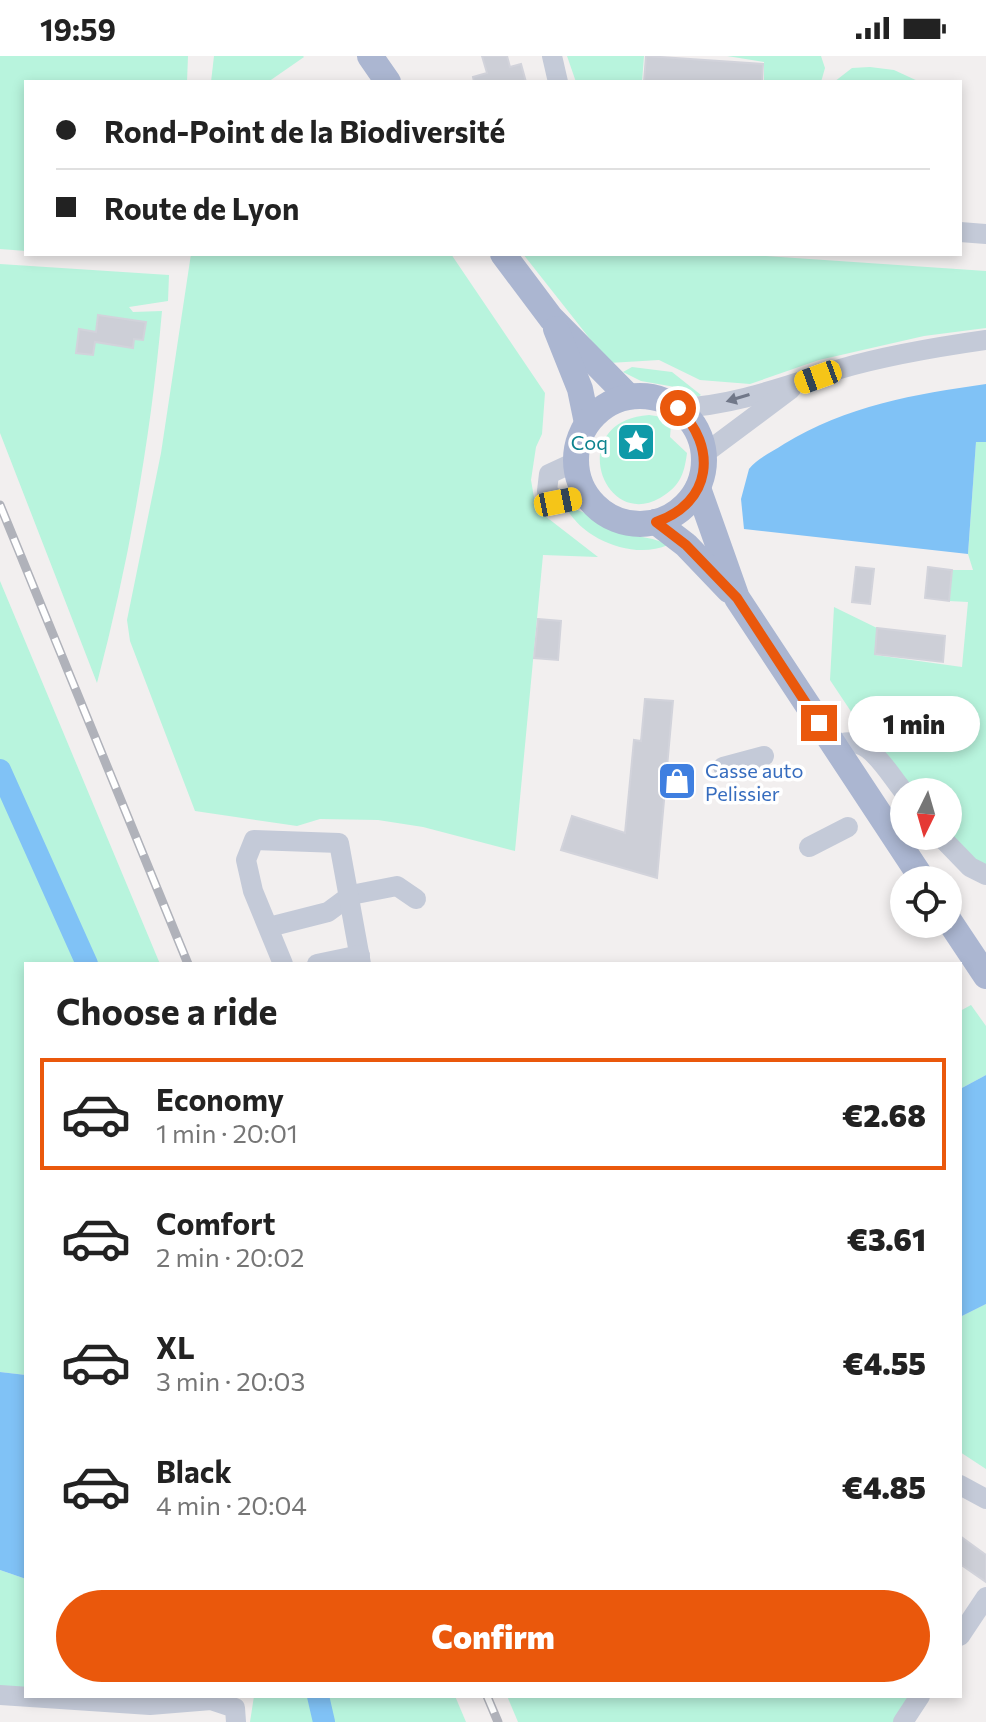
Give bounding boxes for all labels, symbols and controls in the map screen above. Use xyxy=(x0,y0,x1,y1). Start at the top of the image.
text: 19:59 xyxy=(40,10,116,47)
text: Rond-Point de la Biodiversité xyxy=(104,112,505,149)
text: Route de Lyon xyxy=(104,189,299,226)
car xyxy=(791,358,845,396)
route start xyxy=(660,390,696,426)
one-way arrow xyxy=(726,392,750,405)
place icon: Coq xyxy=(615,421,657,463)
place label: Coq xyxy=(571,430,608,454)
car xyxy=(532,486,584,518)
callout: 1 min xyxy=(847,695,979,751)
route end xyxy=(801,705,837,741)
text: 1 min xyxy=(883,708,945,739)
place label: Casse auto Pelissier xyxy=(705,758,803,805)
shop icon: Casse auto Pelissier xyxy=(656,760,698,802)
north arrow xyxy=(890,778,962,850)
map controls xyxy=(890,778,962,938)
button: locate xyxy=(890,866,962,938)
text: Choose a ride xyxy=(56,988,277,1032)
icon: car xyxy=(60,1078,132,1150)
text: Economy xyxy=(156,1080,284,1117)
text: €2.68 xyxy=(842,1096,926,1133)
text: 1 min · 20:01 xyxy=(156,1117,298,1148)
icon: car xyxy=(60,1202,132,1274)
text: Comfort xyxy=(156,1204,275,1241)
text: €3.61 xyxy=(847,1220,926,1257)
text: 2 min · 20:02 xyxy=(156,1241,305,1272)
icon: car xyxy=(60,1326,132,1398)
text: XL xyxy=(156,1328,195,1365)
text: €4.55 xyxy=(843,1344,926,1381)
text: 3 min · 20:03 xyxy=(156,1365,305,1396)
icon: car xyxy=(60,1450,132,1522)
text: Black xyxy=(156,1452,232,1489)
text: €4.85 xyxy=(842,1468,926,1505)
text: 4 min · 20:04 xyxy=(156,1489,307,1520)
button: Confirm xyxy=(56,1590,930,1682)

